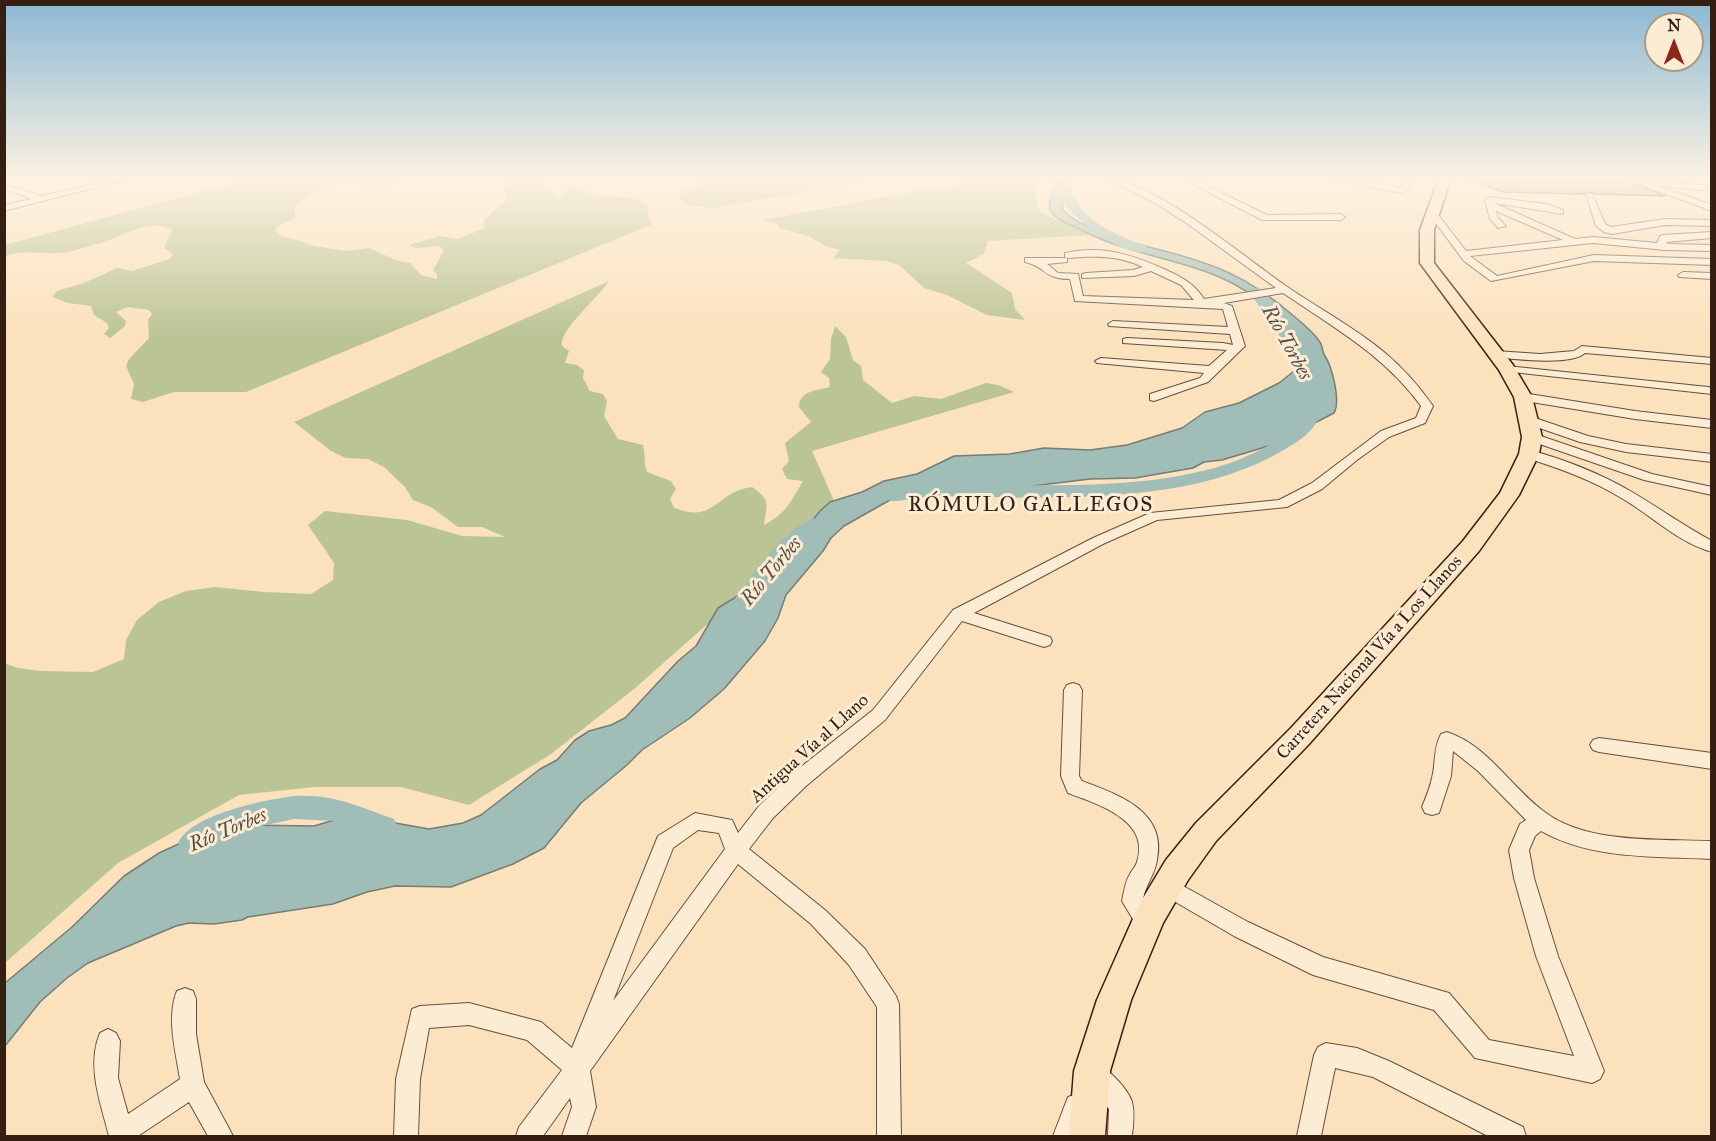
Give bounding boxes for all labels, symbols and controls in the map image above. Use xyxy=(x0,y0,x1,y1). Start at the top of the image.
north arrow xyxy=(1644,12,1704,72)
text: N xyxy=(1667,16,1681,35)
water label: Río Torbes xyxy=(1256,301,1316,385)
district label: RÓMULO GALLEGOS xyxy=(908,493,1154,519)
water label: Río Torbes xyxy=(736,533,808,611)
street label: Carretera Nacional Vía a Los Llanos xyxy=(1273,551,1467,765)
street label: Antigua Vía al Llano xyxy=(746,690,874,808)
water label: Río Torbes xyxy=(186,804,270,858)

